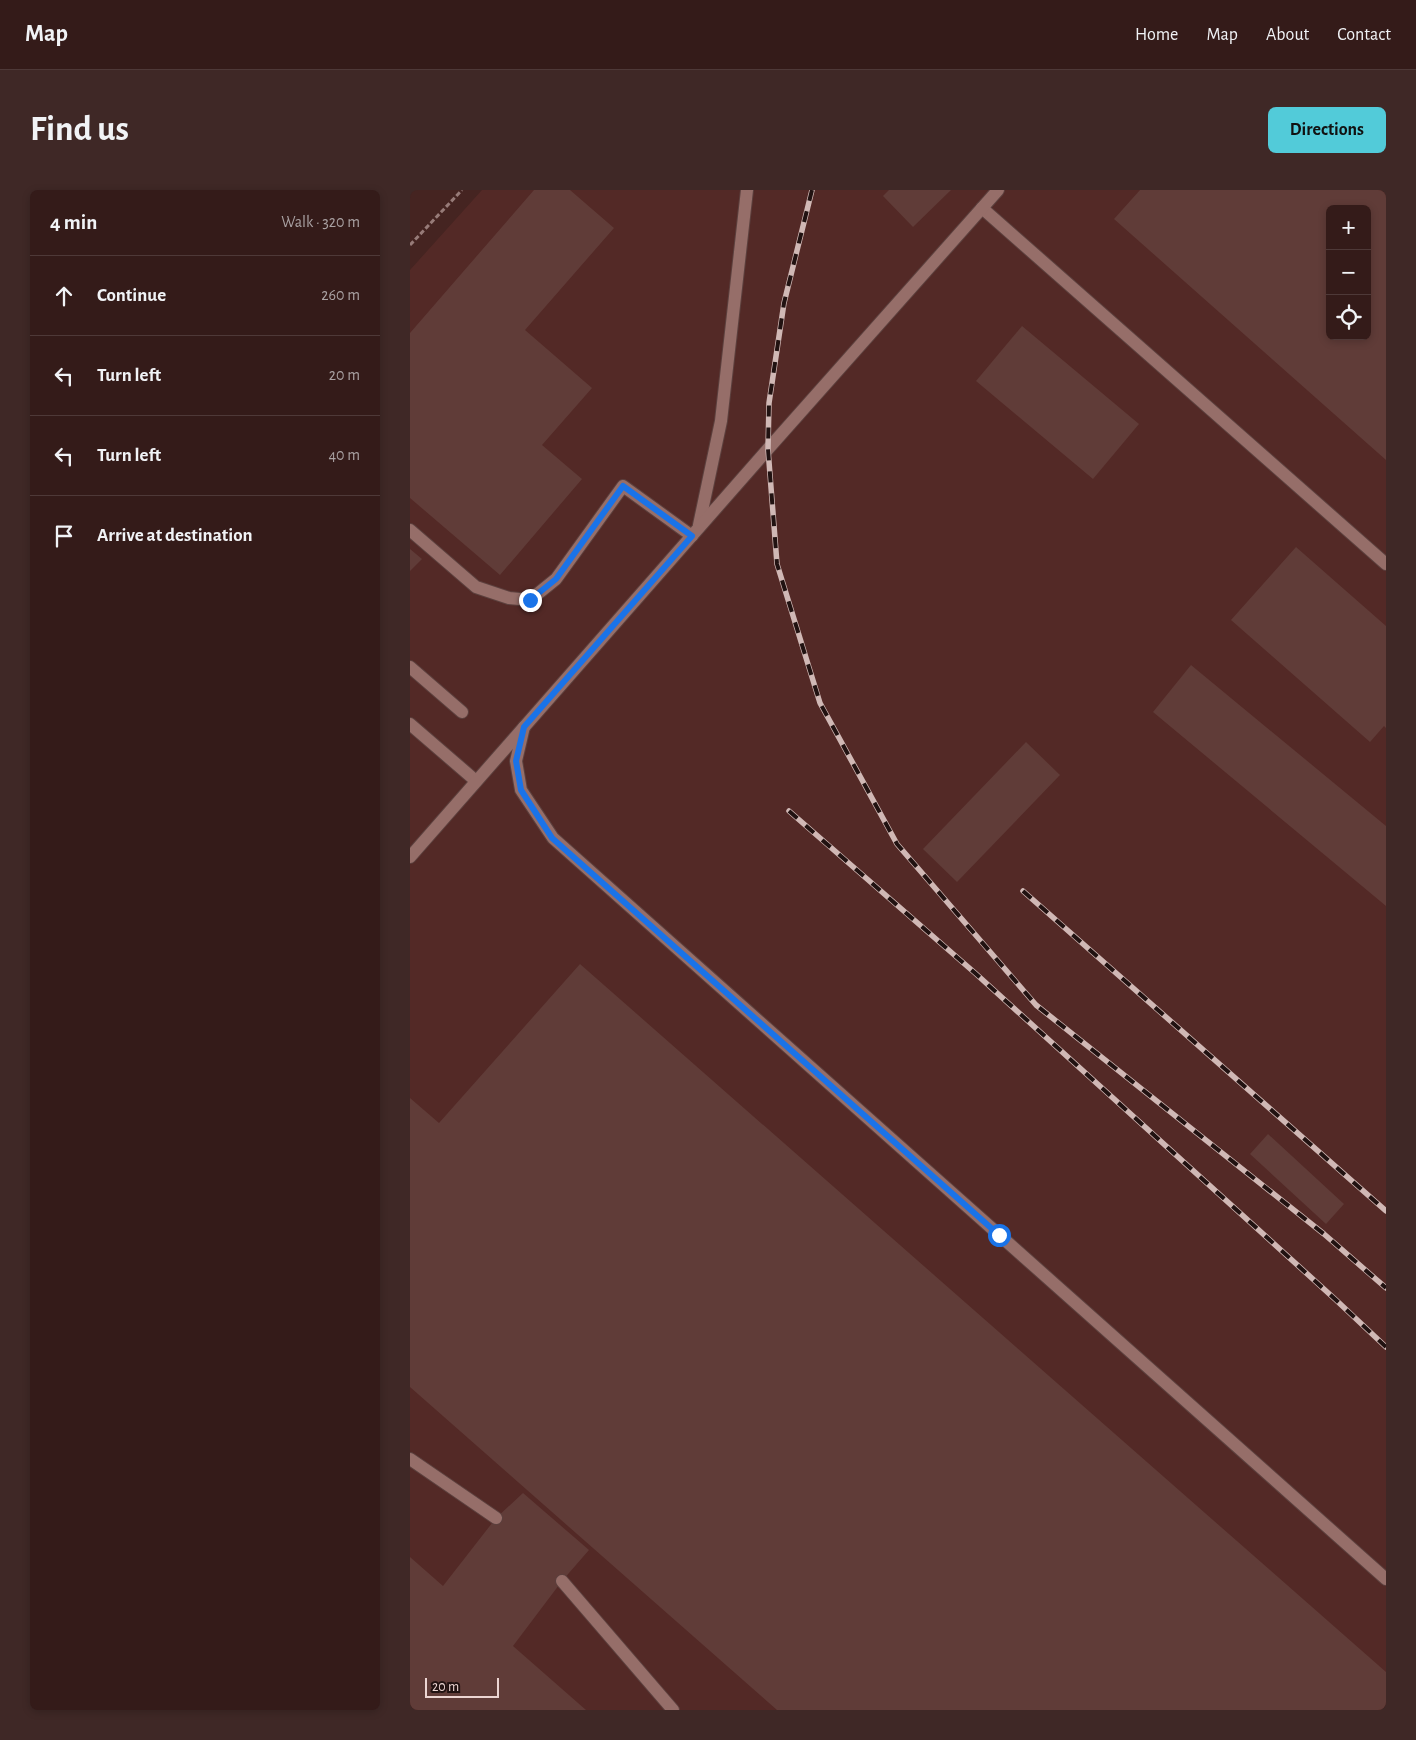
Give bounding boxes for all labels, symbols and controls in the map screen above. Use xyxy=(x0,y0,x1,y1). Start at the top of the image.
text: Map xyxy=(25,22,68,46)
text: Home xyxy=(1135,26,1178,44)
text: Map xyxy=(1206,26,1238,44)
text: About xyxy=(1266,26,1309,44)
text: Contact xyxy=(1337,26,1391,44)
button: Directions xyxy=(1268,107,1386,153)
text: Find us xyxy=(30,112,129,147)
map controls xyxy=(1326,205,1371,340)
button: + xyxy=(1326,205,1371,250)
text: 4 min xyxy=(50,212,97,233)
text: Walk · 320 m xyxy=(281,214,360,230)
button: − xyxy=(1326,250,1371,295)
icon: ahead xyxy=(50,282,78,310)
text: Continue xyxy=(97,286,166,305)
text: 260 m xyxy=(321,287,360,303)
button: locate xyxy=(1326,295,1371,340)
icon: left xyxy=(50,362,78,390)
text: Turn left xyxy=(97,366,161,385)
text: 20 m xyxy=(329,367,360,383)
icon: left xyxy=(50,442,78,470)
text: Turn left xyxy=(97,446,161,465)
text: 40 m xyxy=(328,447,360,463)
icon: arrive xyxy=(50,522,78,550)
text: Arrive at destination xyxy=(97,526,253,545)
route end xyxy=(519,589,542,612)
route start xyxy=(988,1224,1011,1247)
scale bar xyxy=(425,1675,499,1698)
text: 20 m xyxy=(432,1680,459,1694)

